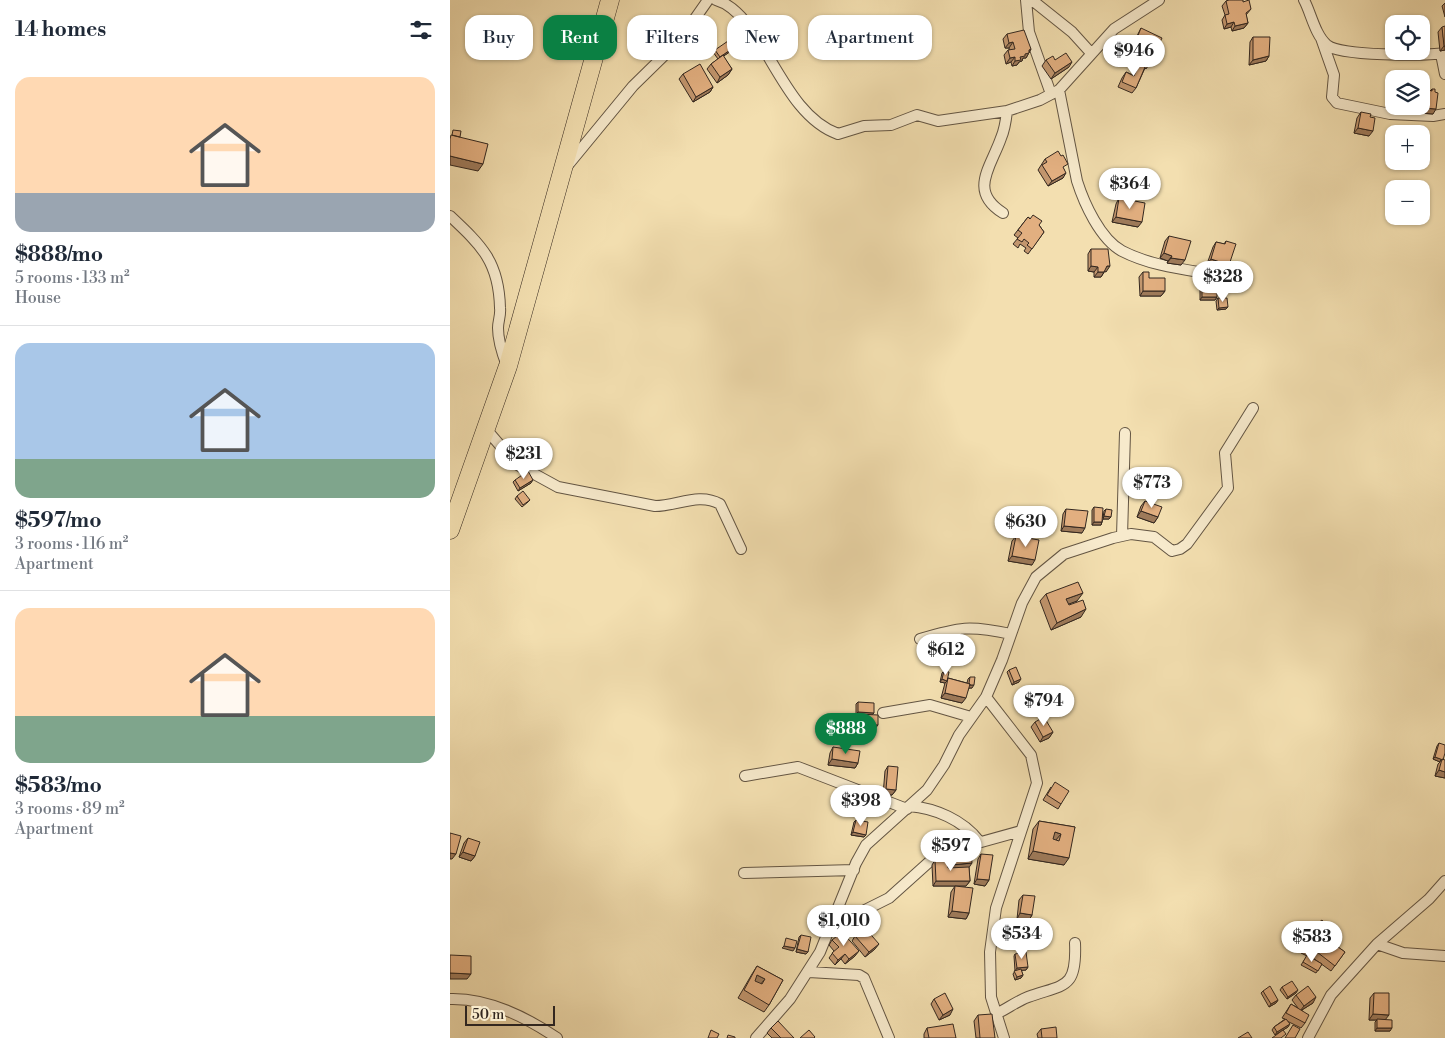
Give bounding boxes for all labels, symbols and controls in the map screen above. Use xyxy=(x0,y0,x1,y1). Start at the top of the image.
chip: Buy xyxy=(465,15,533,60)
chip: Rent xyxy=(543,15,617,60)
chip: Filters xyxy=(627,15,717,60)
chip: New xyxy=(727,15,798,60)
chip: Apartment xyxy=(808,15,932,60)
map controls xyxy=(1385,15,1430,225)
button: locate xyxy=(1385,15,1430,60)
icon: filters xyxy=(407,16,435,44)
text: 14 homes xyxy=(15,17,106,43)
pin: $946 xyxy=(1104,34,1164,77)
text: $946 xyxy=(1114,41,1154,61)
button: layers xyxy=(1385,70,1430,115)
icon: home xyxy=(180,110,270,200)
button: + xyxy=(1385,125,1430,170)
pin: $364 xyxy=(1100,168,1160,210)
text: $364 xyxy=(1110,174,1150,194)
button: − xyxy=(1385,180,1430,225)
text: $888/mo xyxy=(15,242,103,268)
pin: $328 xyxy=(1193,260,1253,303)
text: $328 xyxy=(1203,267,1243,287)
text: 5 rooms · 133 m² xyxy=(15,268,130,288)
text: House xyxy=(15,288,61,308)
icon: home xyxy=(180,375,270,465)
pin: $231 xyxy=(494,438,554,480)
text: $231 xyxy=(506,444,542,464)
pin: $773 xyxy=(1122,466,1182,509)
text: $773 xyxy=(1133,473,1171,493)
pin: $630 xyxy=(996,506,1056,548)
text: $597/mo xyxy=(15,508,102,534)
text: $630 xyxy=(1006,512,1046,532)
text: 3 rooms · 116 m² xyxy=(15,534,128,554)
text: Apartment xyxy=(15,554,94,574)
pin: $612 xyxy=(916,634,976,676)
icon: home xyxy=(180,640,270,730)
text: $612 xyxy=(927,640,965,660)
pin: $794 xyxy=(1014,684,1074,727)
text: $794 xyxy=(1024,691,1064,711)
pin: $888 xyxy=(816,712,876,755)
text: $888 xyxy=(826,719,866,739)
text: $583/mo xyxy=(15,773,102,799)
pin: $398 xyxy=(831,784,891,827)
text: $398 xyxy=(841,791,881,811)
text: 3 rooms · 89 m² xyxy=(15,799,125,819)
text: Apartment xyxy=(15,819,94,839)
pin: $597 xyxy=(921,830,981,872)
text: $597 xyxy=(932,836,970,856)
pin: $1,010 xyxy=(803,904,885,947)
text: $1,010 xyxy=(818,911,870,931)
pin: $534 xyxy=(992,918,1052,960)
pin: $583 xyxy=(1282,920,1342,963)
text: $534 xyxy=(1002,924,1042,944)
text: $583 xyxy=(1292,927,1332,947)
scale bar xyxy=(465,1003,555,1026)
text: 50 m xyxy=(472,1006,504,1024)

